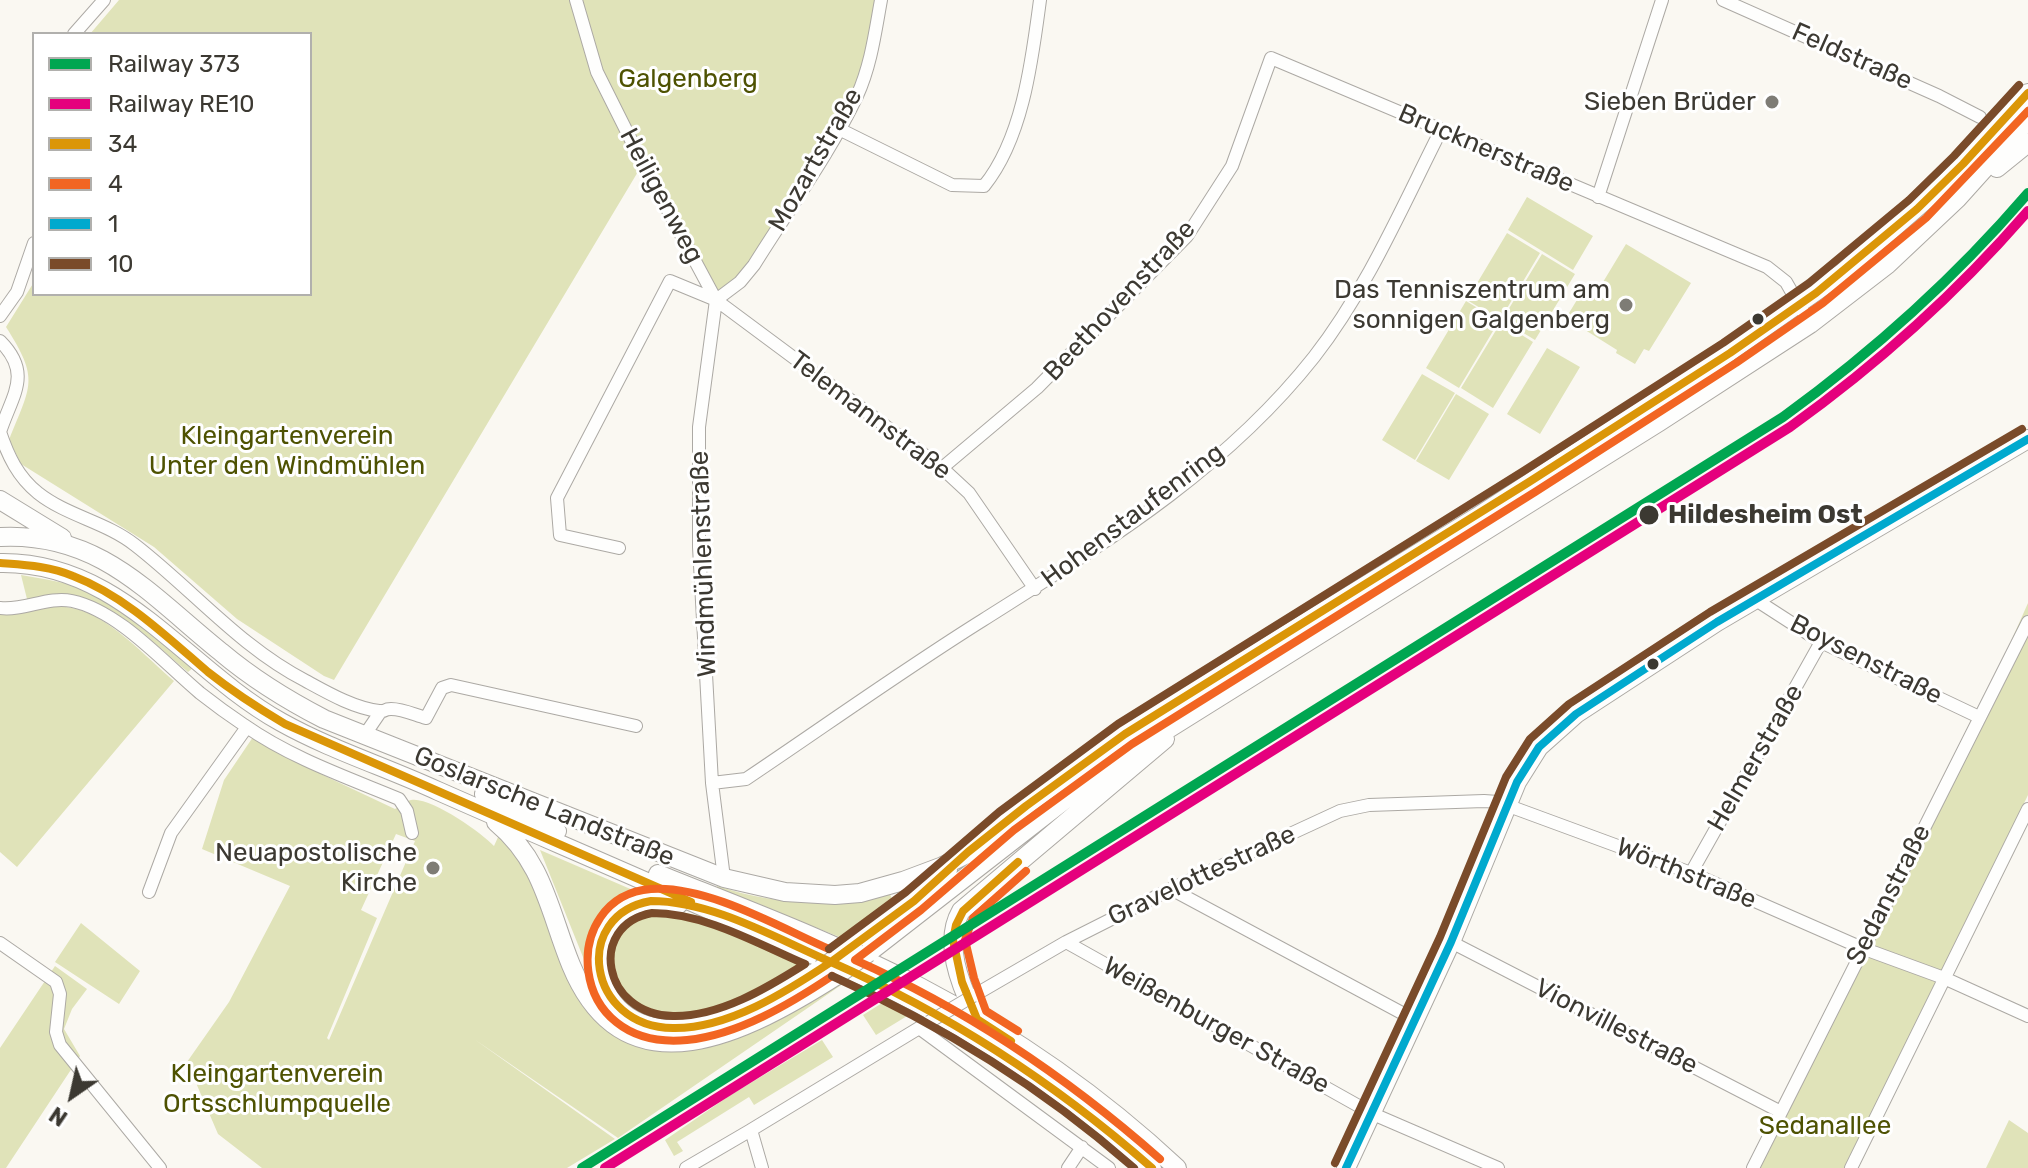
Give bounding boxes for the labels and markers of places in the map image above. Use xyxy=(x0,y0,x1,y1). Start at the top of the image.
place label: Sieben Brüder xyxy=(1584,86,1756,118)
marker: Sieben Brüder xyxy=(1763,93,1781,111)
place label: Das Tenniszentrum am sonnigen Galgenberg xyxy=(1334,274,1610,336)
marker: Das Tenniszentrum am sonnigen Galgenberg xyxy=(1617,296,1635,314)
unlabelled marker xyxy=(1750,311,1766,327)
place label: Hildesheim Ost xyxy=(1668,499,1863,531)
marker: Hildesheim Ost xyxy=(1637,503,1661,527)
unlabelled marker xyxy=(1645,656,1661,672)
place label: Neuapostolische Kirche xyxy=(215,837,417,898)
marker: Neuapostolische Kirche xyxy=(424,859,442,877)

